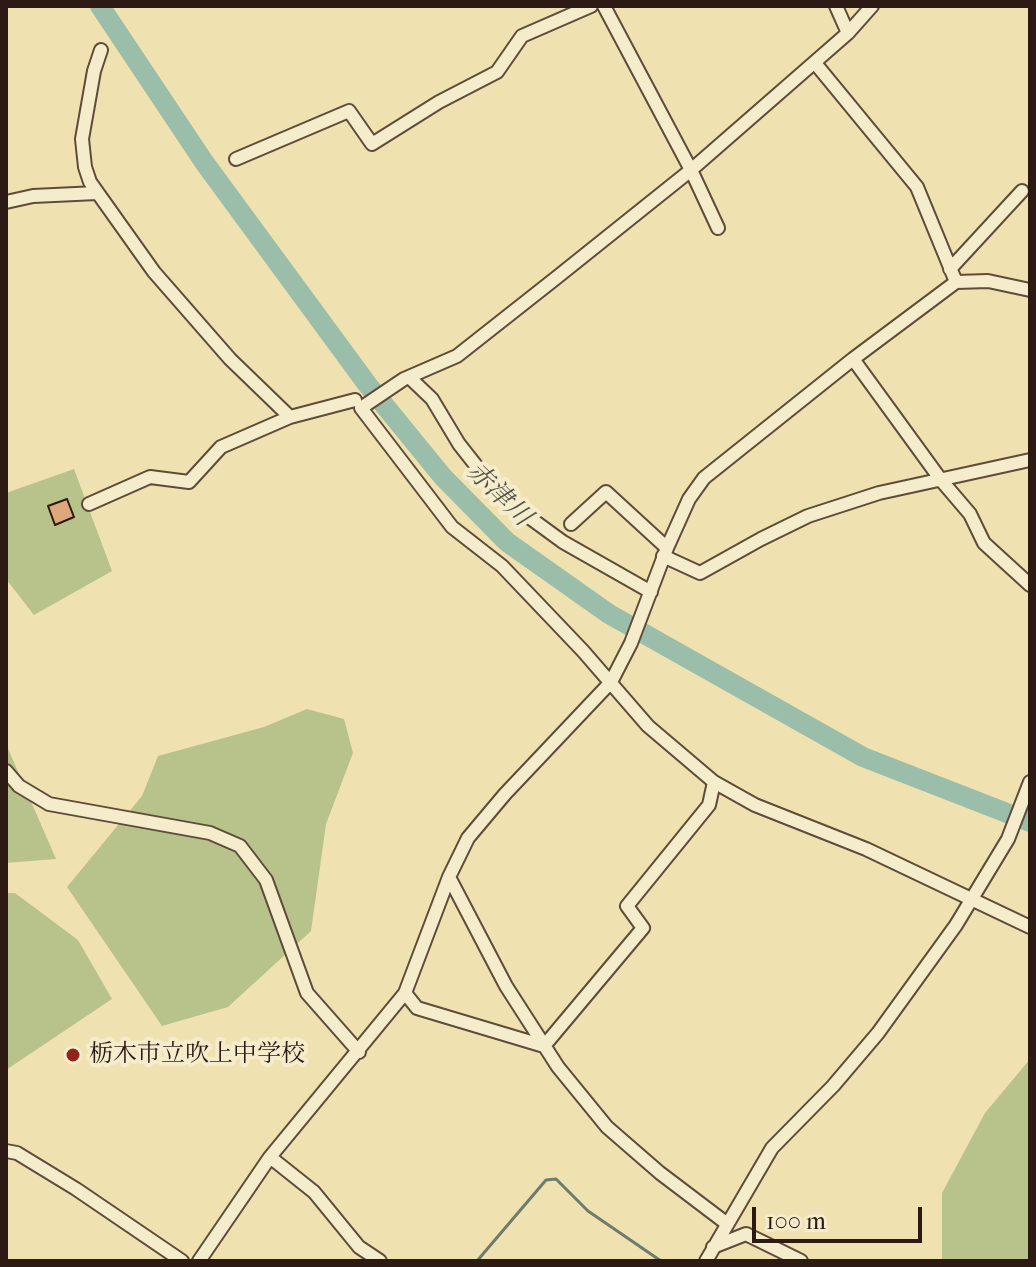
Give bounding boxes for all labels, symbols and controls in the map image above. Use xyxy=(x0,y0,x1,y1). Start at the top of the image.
water label: 赤津川 xyxy=(459,457,537,533)
place label: 栃木市立吹上中学校 xyxy=(89,1041,305,1069)
marker: 栃木市立吹上中学校 xyxy=(64,1046,82,1064)
scale bar xyxy=(756,1191,926,1241)
text: 100 m xyxy=(766,1207,826,1235)

